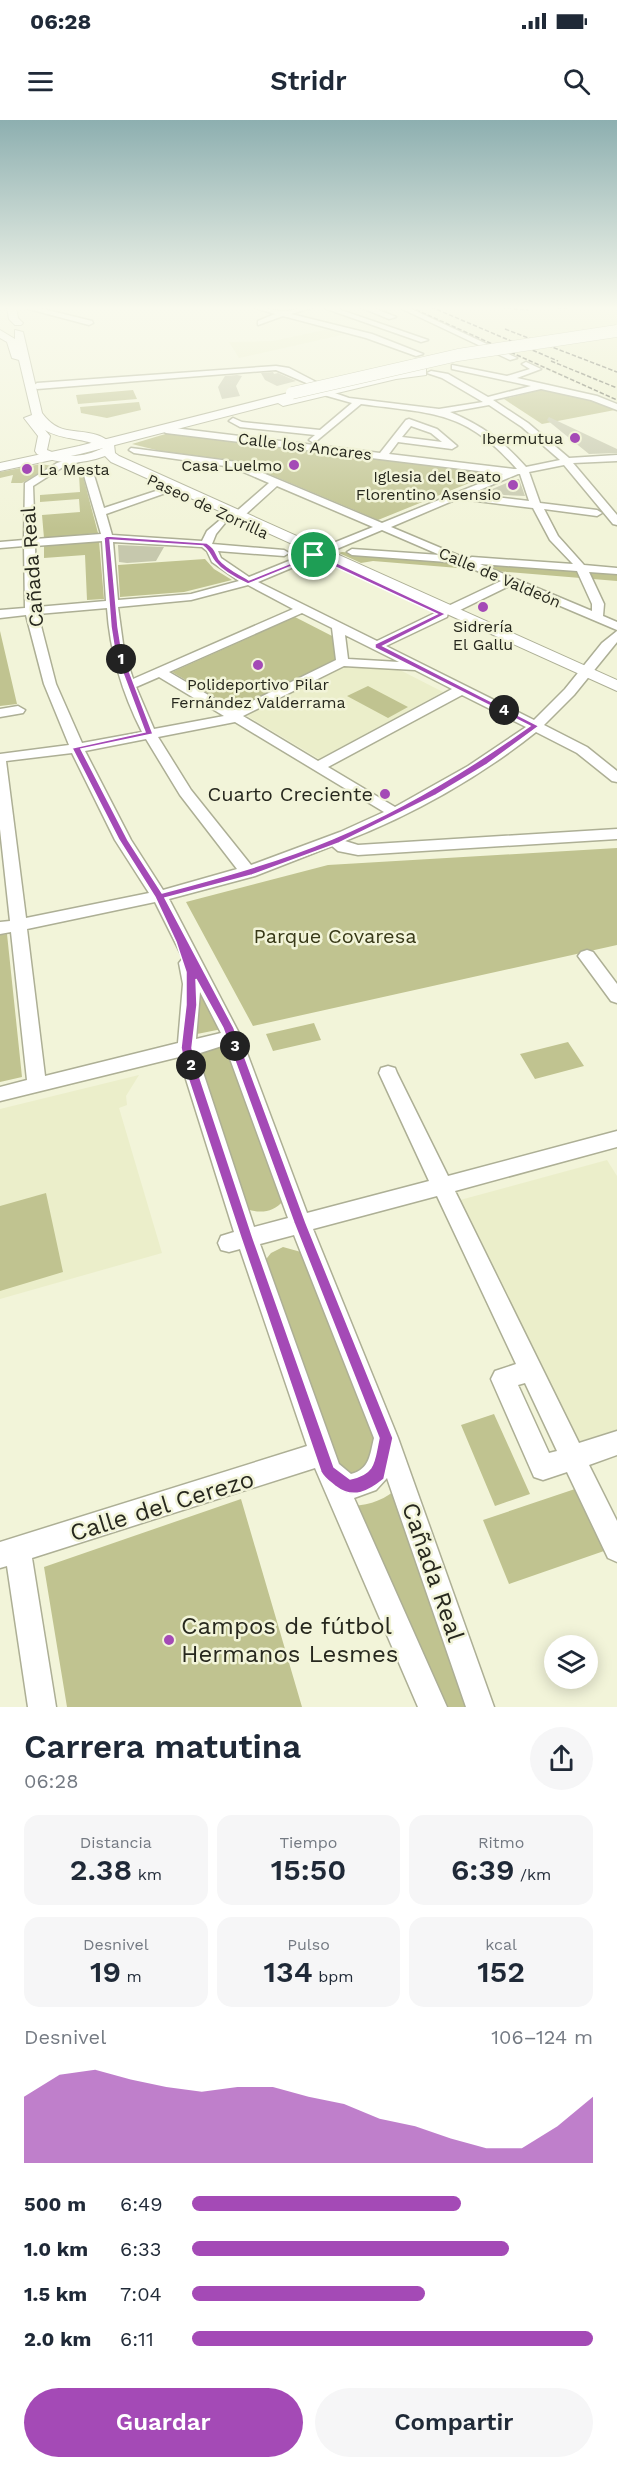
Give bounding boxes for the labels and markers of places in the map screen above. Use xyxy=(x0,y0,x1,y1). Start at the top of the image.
place label: Ibermutua xyxy=(482,429,563,448)
marker: Ibermutua xyxy=(568,431,582,445)
place label: Casa Luelmo xyxy=(181,456,282,475)
marker: Casa Luelmo xyxy=(287,458,301,472)
place label: La Mesta xyxy=(39,460,110,479)
marker: La Mesta xyxy=(20,462,34,476)
place label: Iglesia del Beato Florentino Asensio xyxy=(356,467,501,504)
marker: Iglesia del Beato Florentino Asensio xyxy=(506,478,520,492)
pin xyxy=(288,529,339,580)
marker: Sidrería El Gallu xyxy=(476,600,490,614)
place label: Sidrería El Gallu xyxy=(453,617,513,654)
pin: 1 xyxy=(106,644,136,674)
marker: Polideportivo Pilar Fernández Valderrama xyxy=(251,658,265,672)
place label: Polideportivo Pilar Fernández Valderrama xyxy=(170,675,346,712)
pin: 4 xyxy=(489,695,519,725)
place label: Cuarto Creciente xyxy=(208,782,373,806)
marker: Cuarto Creciente xyxy=(378,787,392,801)
pin: 3 xyxy=(220,1031,250,1061)
pin: 2 xyxy=(176,1050,206,1080)
place label: Campos de fútbol Hermanos Lesmes xyxy=(181,1612,398,1668)
marker: Campos de fútbol Hermanos Lesmes xyxy=(162,1633,176,1647)

